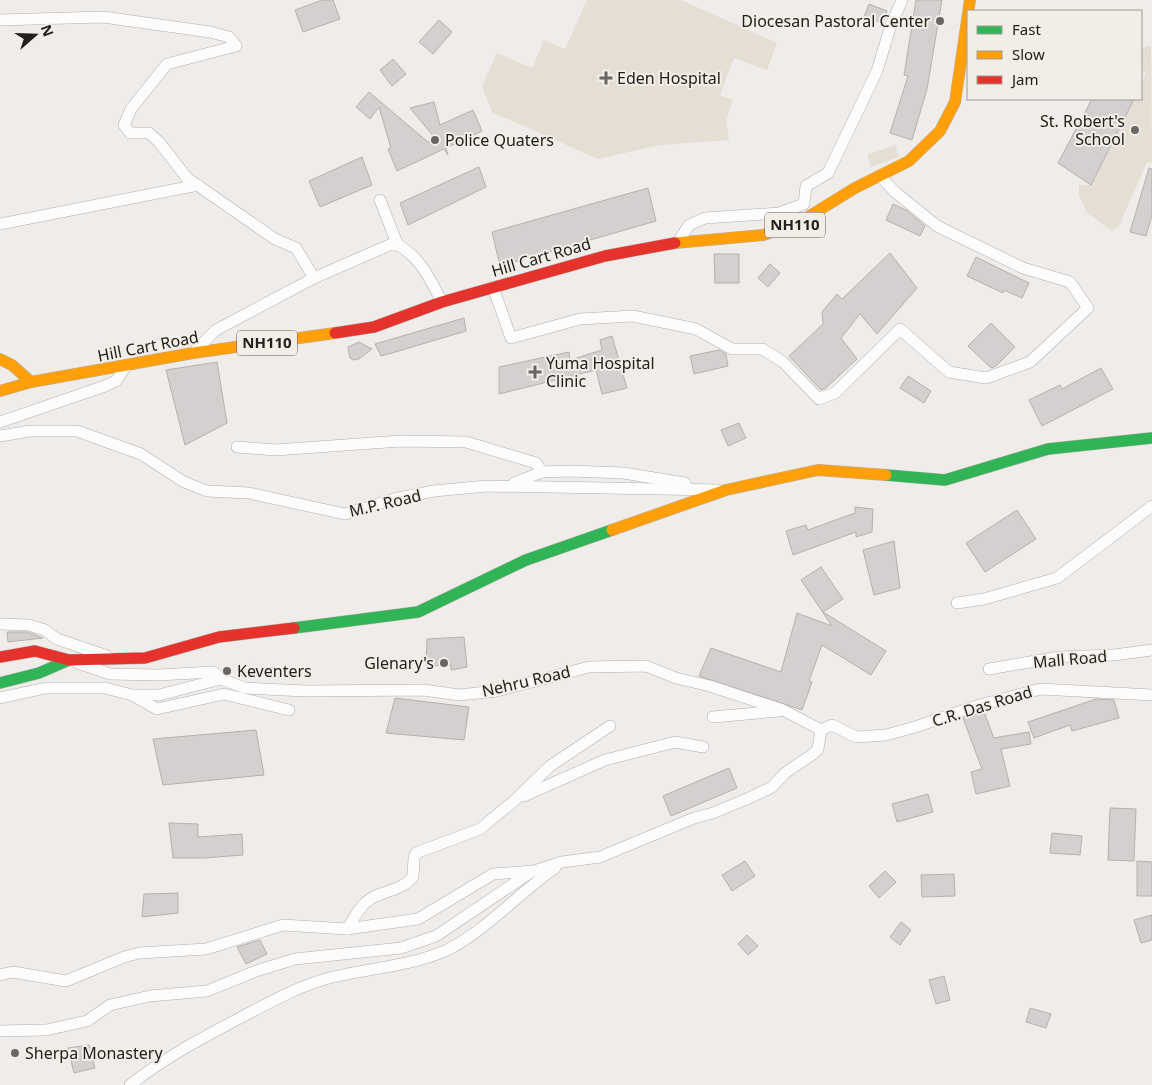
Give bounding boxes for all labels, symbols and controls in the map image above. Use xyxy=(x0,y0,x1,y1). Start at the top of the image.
north arrow xyxy=(10,10,60,60)
place label: Diocesan Pastoral Center xyxy=(741,10,930,32)
legend xyxy=(967,10,1142,100)
marker: Diocesan Pastoral Center xyxy=(934,15,946,27)
text: Fast xyxy=(1012,19,1041,39)
text: N xyxy=(37,22,59,39)
text: Slow xyxy=(1012,44,1045,64)
place label: Eden Hospital xyxy=(617,67,721,89)
text: Jam xyxy=(1010,69,1039,89)
marker: Eden Hospital xyxy=(599,71,613,85)
place label: St. Robert's School xyxy=(1040,110,1125,150)
marker: St. Robert's School xyxy=(1129,124,1141,136)
place label: Police Quaters xyxy=(445,129,554,151)
marker: Police Quaters xyxy=(429,134,441,146)
road number: NH110 xyxy=(765,212,825,238)
street label: Hill Cart Road xyxy=(489,232,593,282)
street label: Hill Cart Road xyxy=(96,325,200,367)
road number: NH110 xyxy=(237,330,297,356)
place label: Yuma Hospital Clinic xyxy=(546,352,655,392)
marker: Yuma Hospital Clinic xyxy=(528,365,542,379)
street label: M.P. Road xyxy=(347,484,423,522)
street label: Mall Road xyxy=(1032,645,1108,673)
place label: Glenary's xyxy=(364,652,434,674)
marker: Glenary's xyxy=(438,657,450,669)
place label: Keventers xyxy=(237,660,312,682)
street label: Nehru Road xyxy=(480,660,572,702)
marker: Keventers xyxy=(221,665,233,677)
street label: C.R. Das Road xyxy=(929,680,1035,732)
place label: Sherpa Monastery xyxy=(25,1042,163,1064)
marker: Sherpa Monastery xyxy=(9,1047,21,1059)

